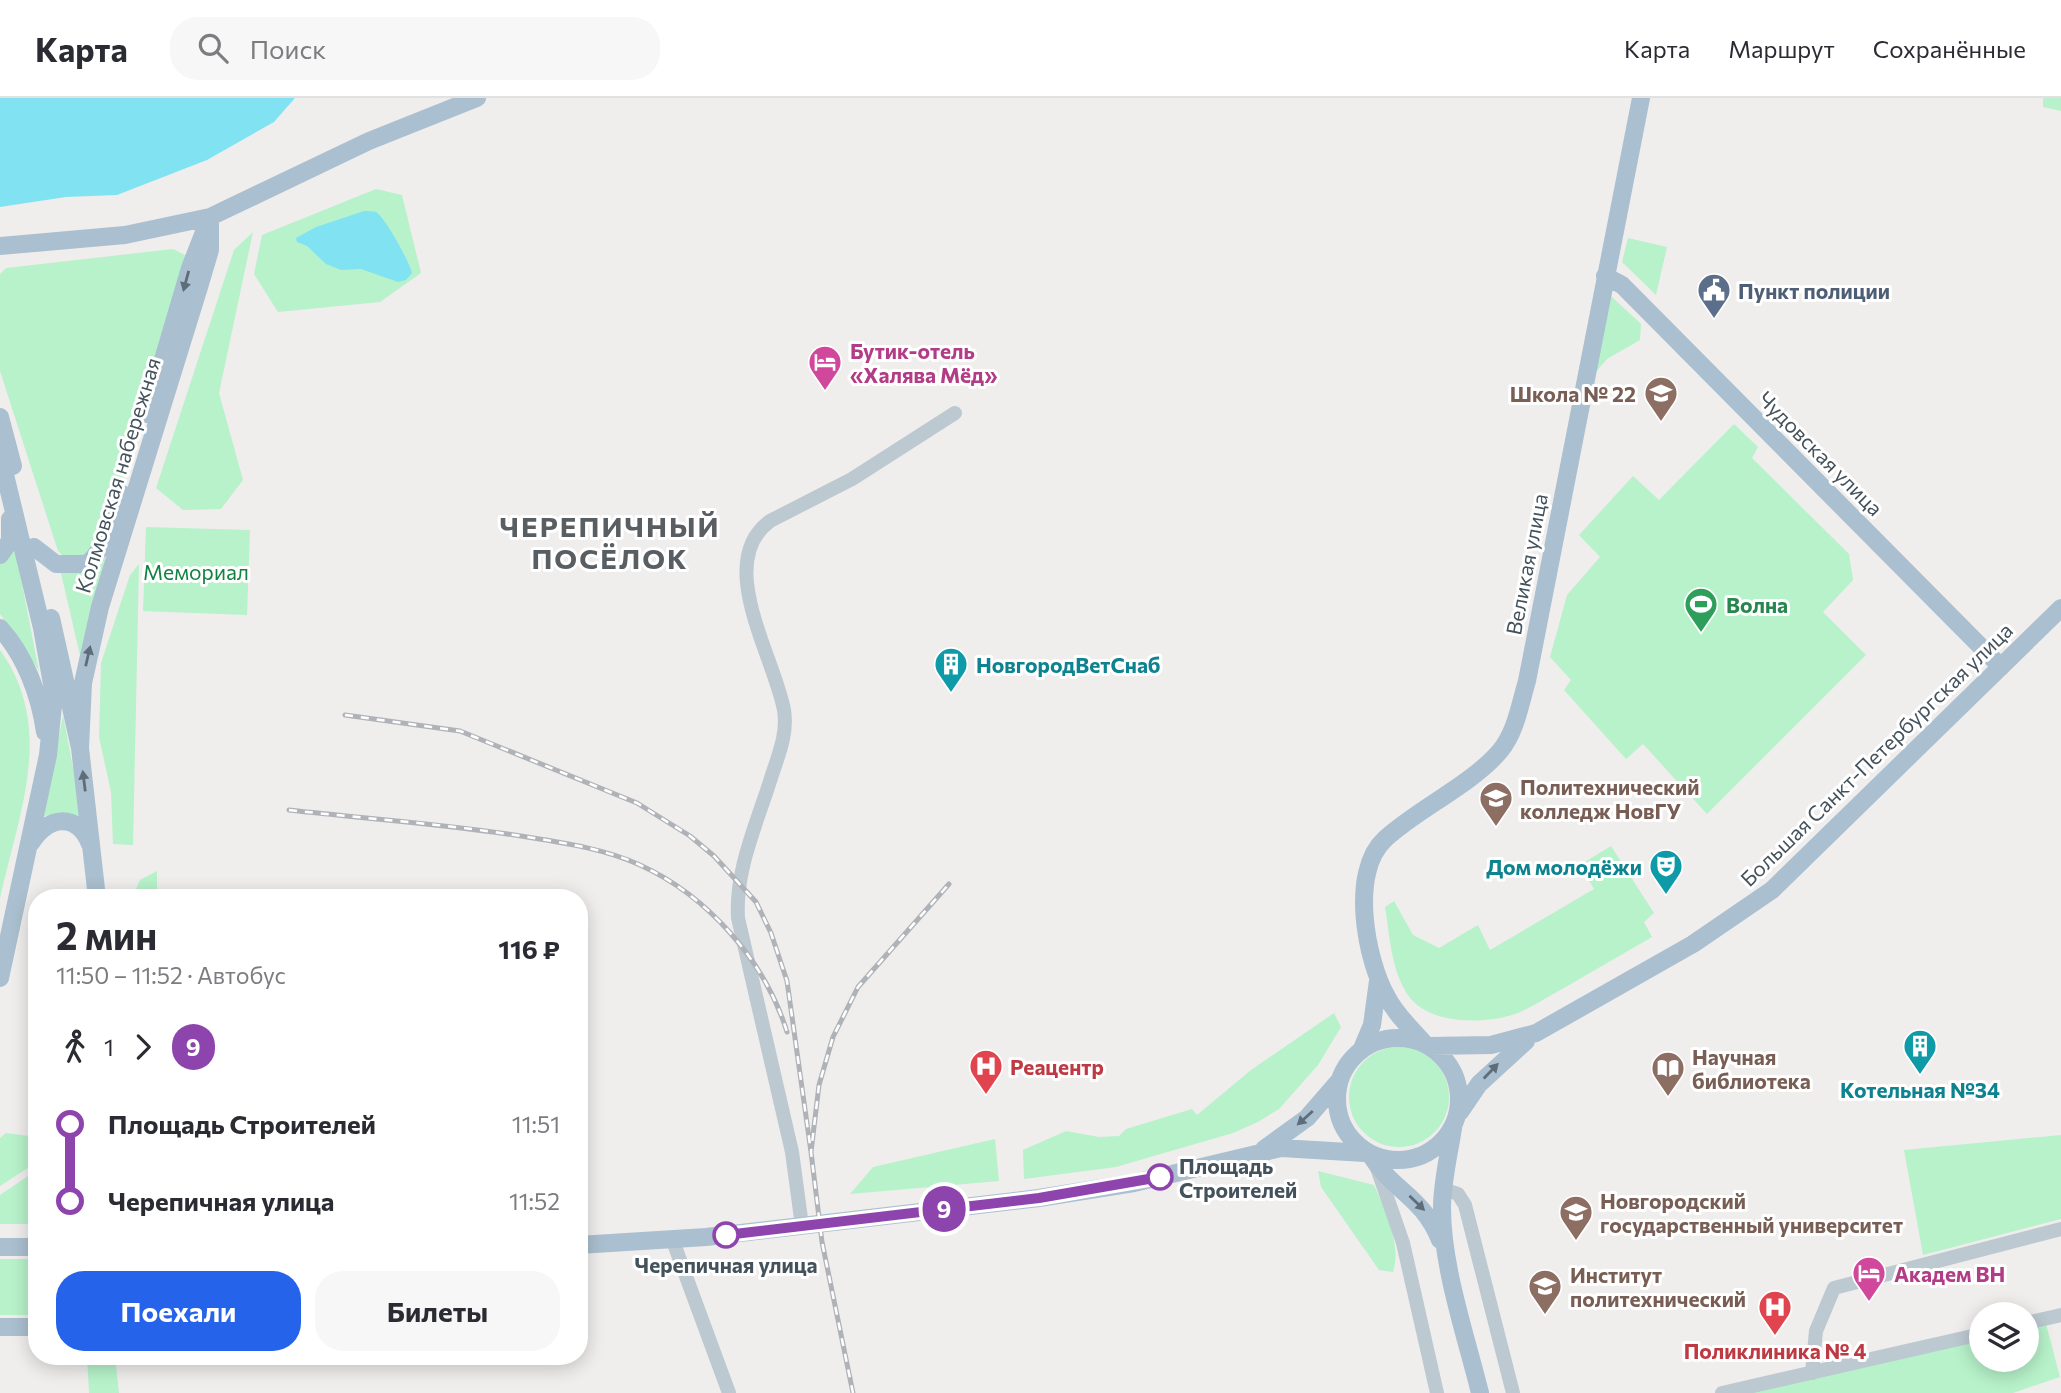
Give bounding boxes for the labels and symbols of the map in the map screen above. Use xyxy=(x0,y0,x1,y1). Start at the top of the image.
one-way arrow xyxy=(180,270,191,292)
public building icon: Пункт полиции xyxy=(1695,271,1733,320)
place label: Пункт полиции xyxy=(1738,278,1890,303)
place label: Бутик-отель «Халява Мёд» xyxy=(850,338,998,387)
hotel icon: Бутик-отель «Халява Мёд» xyxy=(806,343,844,392)
street label: Колмовская набережная xyxy=(69,354,165,596)
school or university icon: Школа № 22 xyxy=(1642,374,1680,423)
place label: Школа № 22 xyxy=(1510,381,1636,406)
street label: Чудовская улица xyxy=(1754,386,1888,520)
street label: Великая улица xyxy=(1500,491,1552,637)
district label: ЧЕРЕПИЧНЫЙ ПОСЁЛОК xyxy=(500,509,721,575)
park label: Мемориал xyxy=(143,559,249,584)
sports icon: Волна xyxy=(1682,585,1720,634)
place label: Волна xyxy=(1726,592,1788,617)
street label: Большая Санкт-Петербургская улица xyxy=(1735,617,2017,891)
one-way arrow xyxy=(83,645,94,667)
building icon: НовгородВетСнаб xyxy=(932,645,970,694)
place label: НовгородВетСнаб xyxy=(976,652,1161,677)
one-way arrow xyxy=(78,770,89,792)
place label: Политехнический колледж НовГУ xyxy=(1520,774,1700,823)
school or university icon: Политехнический колледж НовГУ xyxy=(1477,779,1515,828)
theatre icon: Дом молодёжи xyxy=(1647,847,1685,896)
place label: Дом молодёжи xyxy=(1486,854,1642,879)
building icon: Котельная №34 xyxy=(1901,1027,1939,1076)
place label: Научная библиотека xyxy=(1692,1044,1811,1093)
hospital icon: Реацентр xyxy=(967,1047,1005,1096)
library icon: Научная библиотека xyxy=(1649,1049,1687,1098)
place label: Реацентр xyxy=(1010,1054,1104,1079)
one-way arrow xyxy=(1483,1063,1499,1080)
place label: Котельная №34 xyxy=(1840,1077,2000,1102)
one-way arrow xyxy=(1296,1110,1314,1126)
place label: Площадь Строителей xyxy=(1179,1153,1297,1202)
marker: Площадь Строителей xyxy=(1147,1164,1173,1190)
line badge: 9 xyxy=(921,1186,967,1232)
place label: Новгородский государственный университет xyxy=(1600,1188,1903,1237)
school or university icon: Новгородский государственный университет xyxy=(1557,1193,1595,1242)
one-way arrow xyxy=(1408,1194,1425,1210)
marker: Черепичная улица xyxy=(713,1222,739,1248)
place label: Черепичная улица xyxy=(635,1252,817,1277)
hotel icon: Академ ВН xyxy=(1850,1254,1888,1303)
place label: Академ ВН xyxy=(1894,1261,2005,1286)
place label: Институт политехнический xyxy=(1570,1262,1746,1311)
school or university icon: Институт политехнический xyxy=(1526,1267,1564,1316)
hospital icon: Поликлиника № 4 xyxy=(1756,1288,1794,1337)
place label: Поликлиника № 4 xyxy=(1684,1338,1866,1363)

